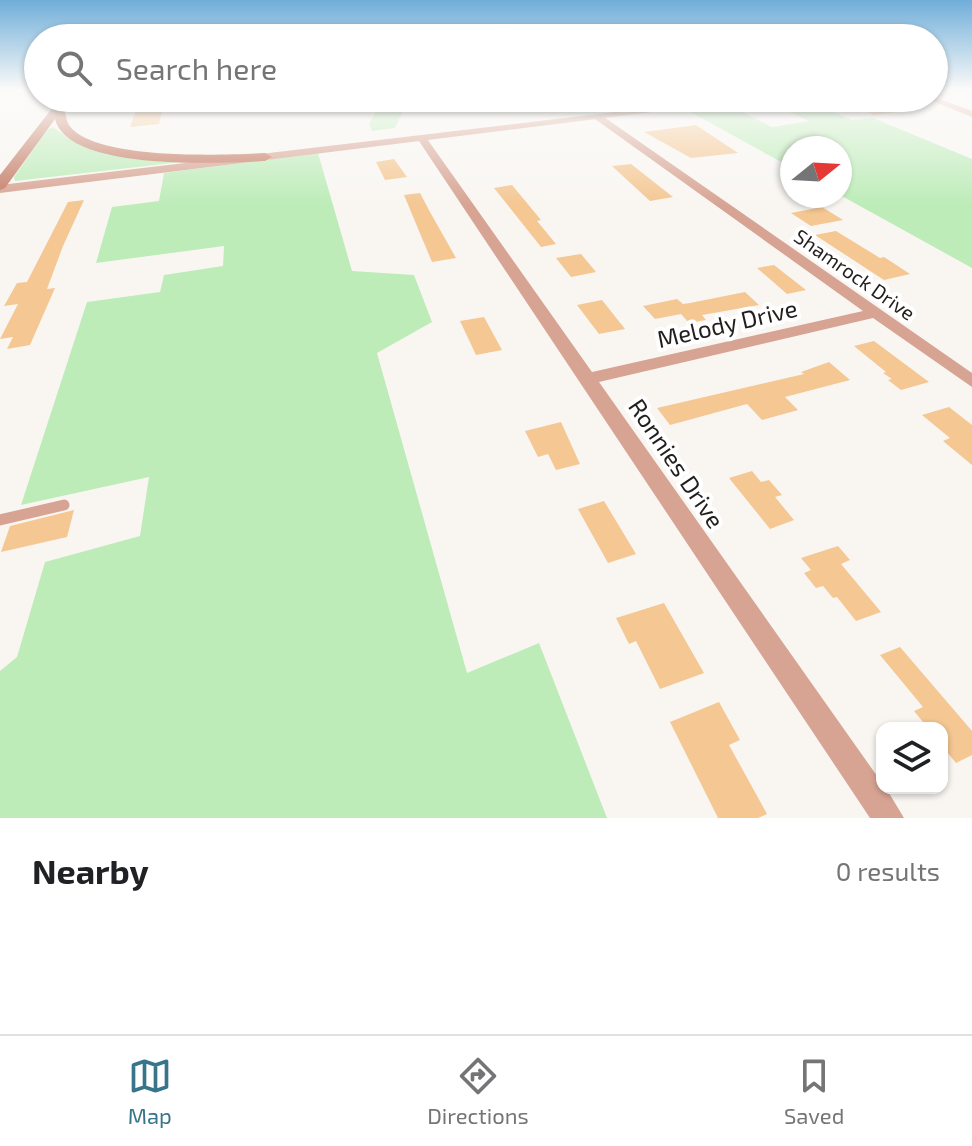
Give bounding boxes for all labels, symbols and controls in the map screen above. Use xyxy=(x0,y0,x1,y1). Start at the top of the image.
search box xyxy=(24,24,948,112)
icon: search xyxy=(52,46,96,90)
text: Search here xyxy=(116,50,277,86)
north arrow xyxy=(780,136,852,208)
street label: Shamrock Drive xyxy=(790,223,920,325)
street label: Melody Drive xyxy=(654,293,800,353)
street label: Ronnies Drive xyxy=(623,393,731,533)
map controls xyxy=(876,722,948,794)
button: layers xyxy=(876,722,948,794)
text: Nearby xyxy=(32,850,149,891)
text: 0 results xyxy=(836,855,940,886)
tab: Map xyxy=(128,1054,172,1128)
tab: Directions xyxy=(427,1054,529,1128)
tab: Saved xyxy=(784,1054,844,1128)

